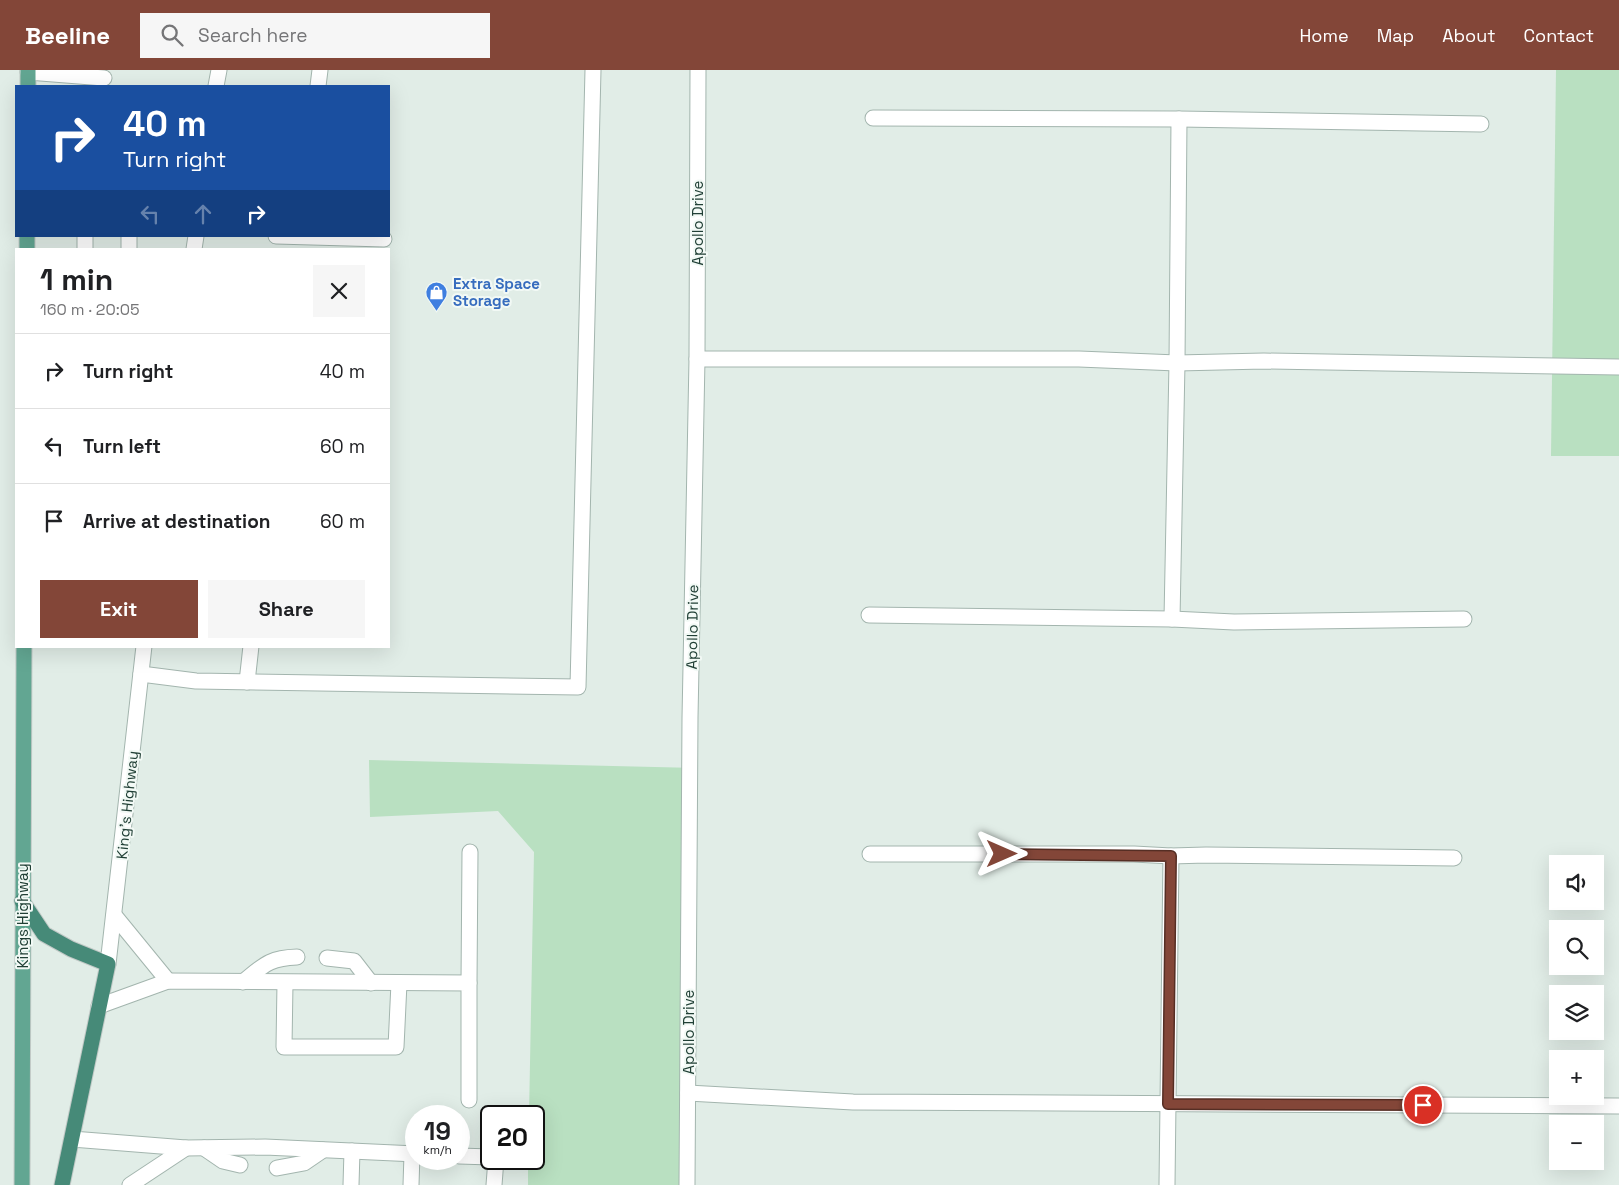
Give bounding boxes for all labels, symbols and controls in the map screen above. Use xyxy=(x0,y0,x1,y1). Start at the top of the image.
search box xyxy=(140,13,490,58)
text: Beeline xyxy=(25,20,110,51)
icon: search xyxy=(158,21,186,49)
text: Search here xyxy=(198,23,308,48)
text: Home xyxy=(1300,24,1349,47)
text: Map xyxy=(1377,24,1414,47)
text: About xyxy=(1442,24,1496,47)
text: Contact xyxy=(1524,24,1594,47)
text: 40 m xyxy=(123,102,207,146)
icon: right xyxy=(40,105,105,170)
text: Turn right xyxy=(123,145,226,173)
street label: Apollo Drive xyxy=(688,180,707,265)
icon: left xyxy=(136,200,164,228)
icon: ahead xyxy=(189,200,217,228)
icon: right xyxy=(242,200,270,228)
text: 1 min xyxy=(40,260,113,299)
button: close xyxy=(313,265,365,317)
place label: Extra Space Storage xyxy=(453,274,540,310)
shop icon: Extra Space Storage xyxy=(425,280,449,311)
text: 160 m · 20:05 xyxy=(40,299,140,320)
icon: right xyxy=(40,357,68,385)
text: Turn right xyxy=(83,359,173,384)
text: 40 m xyxy=(320,359,365,384)
icon: left xyxy=(40,432,68,460)
text: Turn left xyxy=(83,434,161,459)
text: 60 m xyxy=(320,434,365,459)
icon: arrive xyxy=(40,507,68,535)
text: Arrive at destination xyxy=(83,509,271,534)
text: 60 m xyxy=(320,509,365,534)
button: Exit xyxy=(40,580,198,638)
button: Share xyxy=(208,580,365,638)
street label: Apollo Drive xyxy=(682,584,702,670)
street label: King's Highway xyxy=(112,750,142,860)
position arrow xyxy=(975,827,1027,879)
map controls xyxy=(1549,855,1604,1170)
button: sound xyxy=(1549,855,1604,910)
street label: Kings Highway xyxy=(13,863,32,969)
button: search xyxy=(1549,920,1604,975)
button: layers xyxy=(1549,985,1604,1040)
street label: Apollo Drive xyxy=(679,989,698,1074)
button: + xyxy=(1549,1050,1604,1105)
pin xyxy=(1402,1084,1444,1126)
icon: arrive xyxy=(1409,1091,1437,1119)
speed limit sign: 20 xyxy=(480,1105,545,1170)
text: 19 xyxy=(424,1115,451,1147)
button: − xyxy=(1549,1115,1604,1170)
text: km/h xyxy=(423,1142,452,1158)

